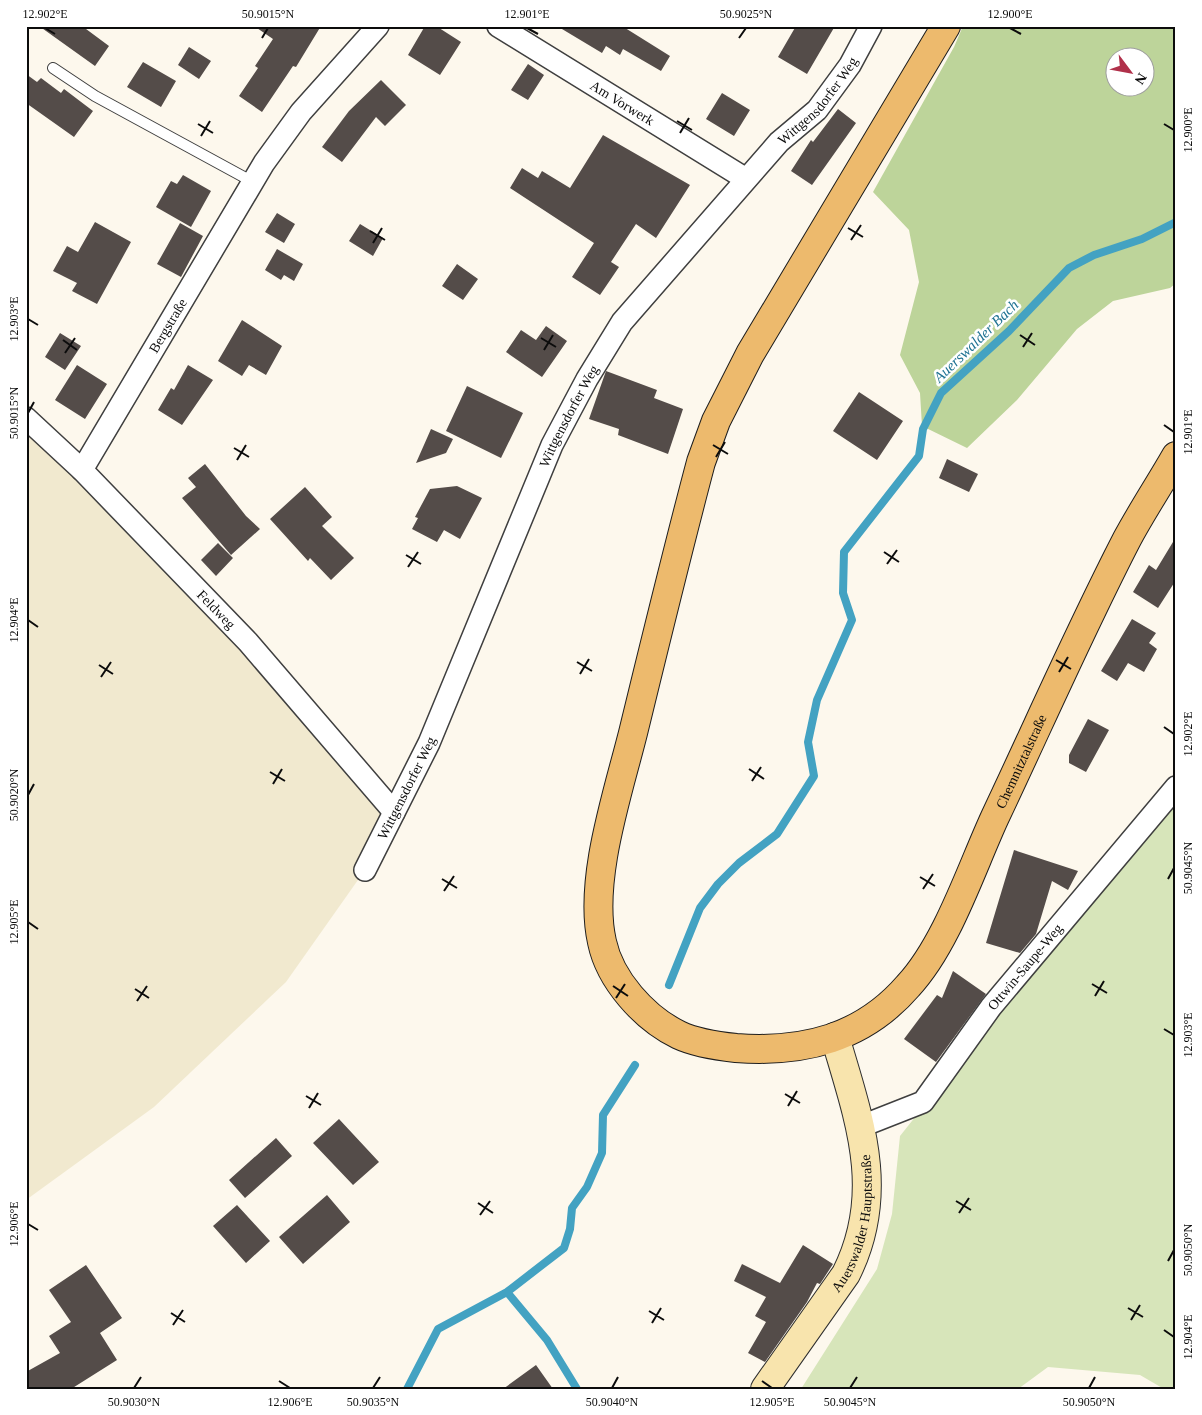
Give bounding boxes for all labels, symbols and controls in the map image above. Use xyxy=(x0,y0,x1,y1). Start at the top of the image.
text: 12.902°E xyxy=(22,7,68,21)
text: 50.9015°N xyxy=(242,7,295,21)
text: 12.901°E xyxy=(504,7,550,21)
text: 50.9025°N xyxy=(720,7,773,21)
text: 12.900°E xyxy=(987,7,1033,21)
north arrow xyxy=(1104,48,1154,98)
street label: Wittgensdorfer Weg xyxy=(775,55,861,148)
text: N xyxy=(1132,70,1150,87)
street label: Am Vorwerk xyxy=(587,78,657,128)
text: 12.900°E xyxy=(1181,107,1195,153)
text: 12.903°E xyxy=(7,296,21,342)
street label: Bergstraße xyxy=(146,296,190,356)
water label: Auerswalder Bach xyxy=(930,297,1022,386)
street label: Wittgensdorfer Weg xyxy=(537,362,602,469)
text: 50.9015°N xyxy=(7,386,21,439)
text: 12.901°E xyxy=(1181,409,1195,455)
street label: Feldweg xyxy=(194,587,238,632)
text: 12.904°E xyxy=(7,597,21,643)
text: 12.902°E xyxy=(1181,711,1195,757)
street label: Chemnitztalstraße xyxy=(993,712,1050,811)
street label: Wittgensdorfer Weg xyxy=(375,735,439,842)
text: 50.9020°N xyxy=(7,768,21,821)
text: 50.9045°N xyxy=(1181,841,1195,894)
text: 12.905°E xyxy=(7,899,21,945)
street label: Ottwin-Saupe-Weg xyxy=(985,921,1066,1013)
text: 12.903°E xyxy=(1181,1012,1195,1058)
street label: Auerswalder Hauptstraße xyxy=(829,1154,875,1295)
text: 12.906°E xyxy=(7,1201,21,1247)
text: 50.9050°N xyxy=(1181,1223,1195,1276)
text: 12.904°E xyxy=(1181,1314,1195,1360)
text: 50.9030°N xyxy=(108,1395,161,1409)
text: 12.906°E xyxy=(267,1395,313,1409)
text: 50.9035°N xyxy=(347,1395,400,1409)
text: 50.9040°N xyxy=(586,1395,639,1409)
text: 12.905°E xyxy=(749,1395,795,1409)
text: 50.9045°N xyxy=(824,1395,877,1409)
text: 50.9050°N xyxy=(1063,1395,1116,1409)

